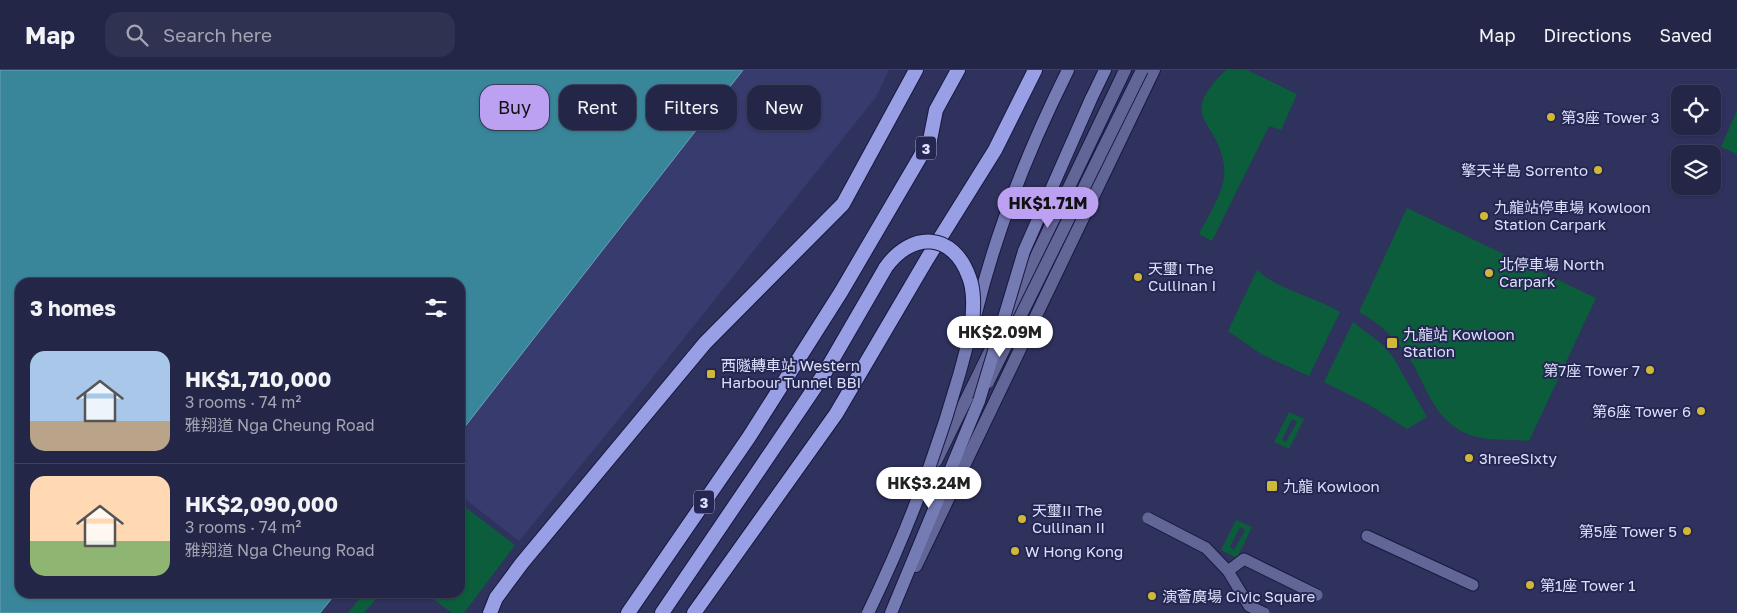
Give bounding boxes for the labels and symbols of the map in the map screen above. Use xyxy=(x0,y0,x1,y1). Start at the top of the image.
place label: 第3座 Tower 3 xyxy=(1561,108,1659,126)
marker: 第3座 Tower 3 xyxy=(1545,111,1557,123)
road number: 3 xyxy=(916,136,936,160)
place label: 擎天半島 Sorrento xyxy=(1461,161,1588,179)
marker: 擎天半島 Sorrento xyxy=(1592,164,1604,176)
pin: HK$1.71M xyxy=(996,186,1100,229)
place label: 九龍站停車場 Kowloon Station Carpark xyxy=(1494,198,1651,233)
marker: 九龍站停車場 Kowloon Station Carpark xyxy=(1478,210,1490,222)
place label: 北停車場 North Carpark xyxy=(1499,255,1605,290)
place label: 天璽I The Cullinan I xyxy=(1148,259,1216,294)
marker: 北停車場 North Carpark xyxy=(1483,267,1495,279)
marker: 天璽I The Cullinan I xyxy=(1132,271,1144,283)
pin: HK$2.09M xyxy=(948,316,1052,358)
place label: 九龍站 Kowloon Station xyxy=(1403,325,1515,360)
marker: 九龍站 Kowloon Station xyxy=(1385,336,1399,350)
place label: 西隧轉車站 Western Harbour Tunnel BBI xyxy=(721,356,861,391)
place label: 第7座 Tower 7 xyxy=(1543,361,1640,379)
marker: 第7座 Tower 7 xyxy=(1644,364,1656,376)
marker: 西隧轉車站 Western Harbour Tunnel BBI xyxy=(705,368,717,380)
place label: 第6座 Tower 6 xyxy=(1592,402,1691,420)
marker: 第6座 Tower 6 xyxy=(1695,405,1707,417)
place label: 3hreeSixty xyxy=(1479,449,1558,467)
marker: 3hreeSixty xyxy=(1463,452,1475,464)
pin: HK$3.24M xyxy=(877,466,981,509)
place label: 九龍 Kowloon xyxy=(1283,477,1380,495)
marker: 九龍 Kowloon xyxy=(1265,479,1279,493)
road number: 3 xyxy=(694,491,714,514)
place label: 天璽II The Cullinan II xyxy=(1032,501,1105,536)
marker: 天璽II The Cullinan II xyxy=(1016,513,1028,525)
place label: 第5座 Tower 5 xyxy=(1579,522,1677,540)
marker: 第5座 Tower 5 xyxy=(1681,525,1693,537)
place label: W Hong Kong xyxy=(1025,542,1123,560)
marker: W Hong Kong xyxy=(1009,545,1021,557)
place label: 第1座 Tower 1 xyxy=(1540,576,1635,594)
marker: 第1座 Tower 1 xyxy=(1524,579,1536,591)
place label: 演薈廣場 Civic Square xyxy=(1162,587,1315,605)
marker: 演薈廣場 Civic Square xyxy=(1146,590,1158,602)

